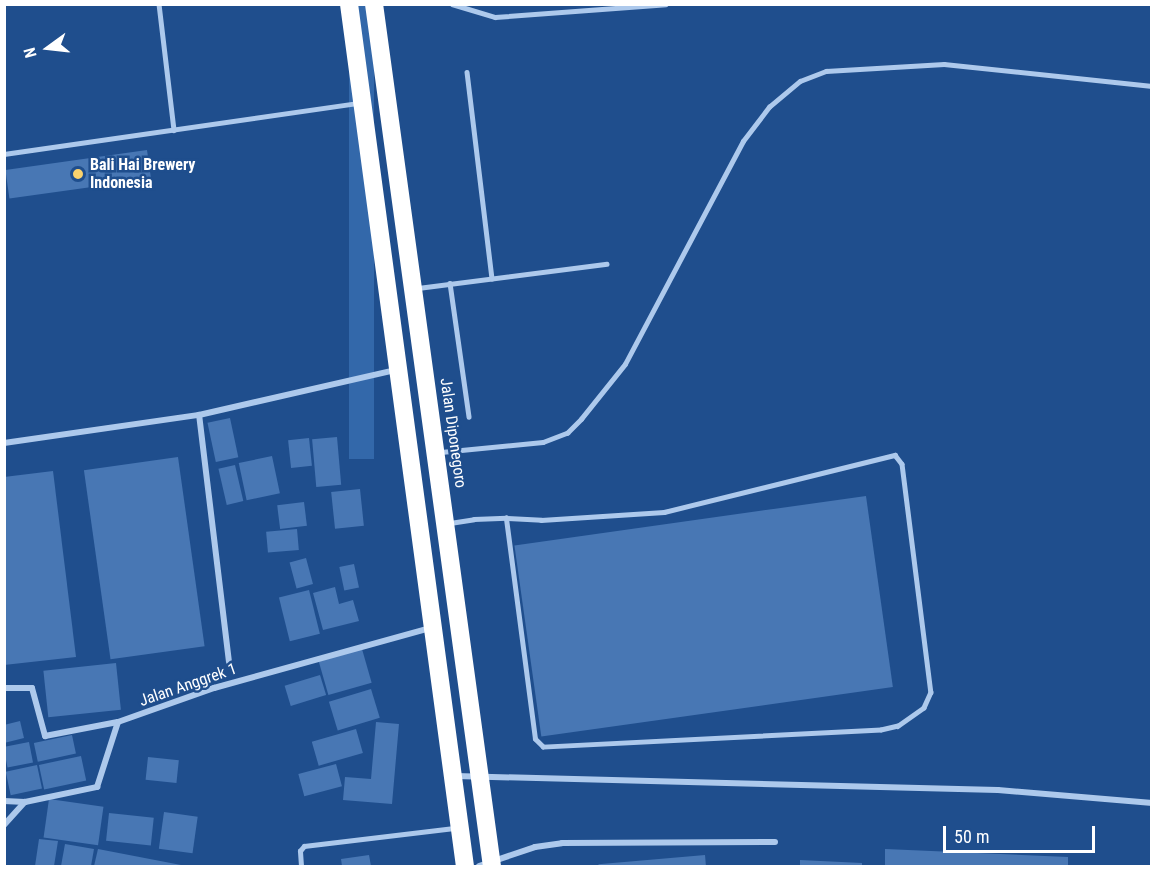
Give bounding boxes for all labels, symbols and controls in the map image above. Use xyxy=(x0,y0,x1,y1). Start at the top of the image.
north arrow xyxy=(18,18,78,78)
text: N xyxy=(20,46,41,60)
place label: Bali Hai Brewery Indonesia xyxy=(90,155,195,193)
marker: Bali Hai Brewery Indonesia xyxy=(71,167,85,181)
street label: Jalan Diponegoro xyxy=(436,377,470,489)
street label: Jalan Anggrek 1 xyxy=(137,659,239,711)
scale bar xyxy=(946,814,1098,852)
text: 50 m xyxy=(954,826,989,847)

